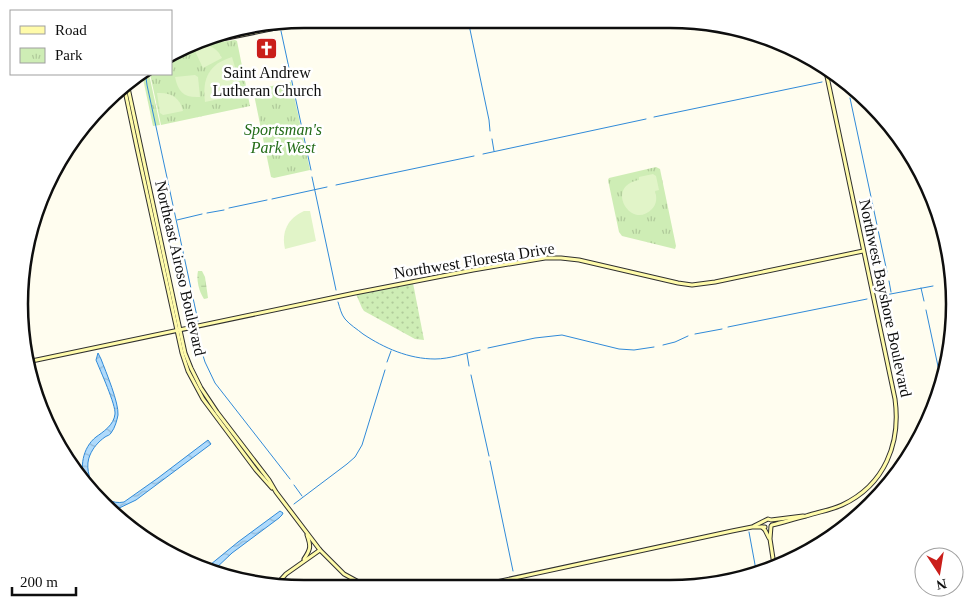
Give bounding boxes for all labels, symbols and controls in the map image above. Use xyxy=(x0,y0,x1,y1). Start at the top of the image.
legend xyxy=(10,10,172,75)
text: Road xyxy=(55,22,87,38)
church icon: Saint Andrew Lutheran Church xyxy=(255,36,279,60)
text: Park xyxy=(55,47,83,63)
place label: Saint Andrew Lutheran Church xyxy=(213,64,321,99)
park label: Sportsman's Park West xyxy=(244,121,322,156)
street label: Northeast Airoso Boulevard xyxy=(152,179,209,357)
street label: Northwest Bayshore Boulevard xyxy=(855,198,915,399)
street label: Northwest Floresta Drive xyxy=(392,239,556,282)
north arrow xyxy=(914,547,964,597)
scale bar xyxy=(12,564,76,596)
text: 200 m xyxy=(20,574,58,590)
text: N xyxy=(935,576,948,593)

